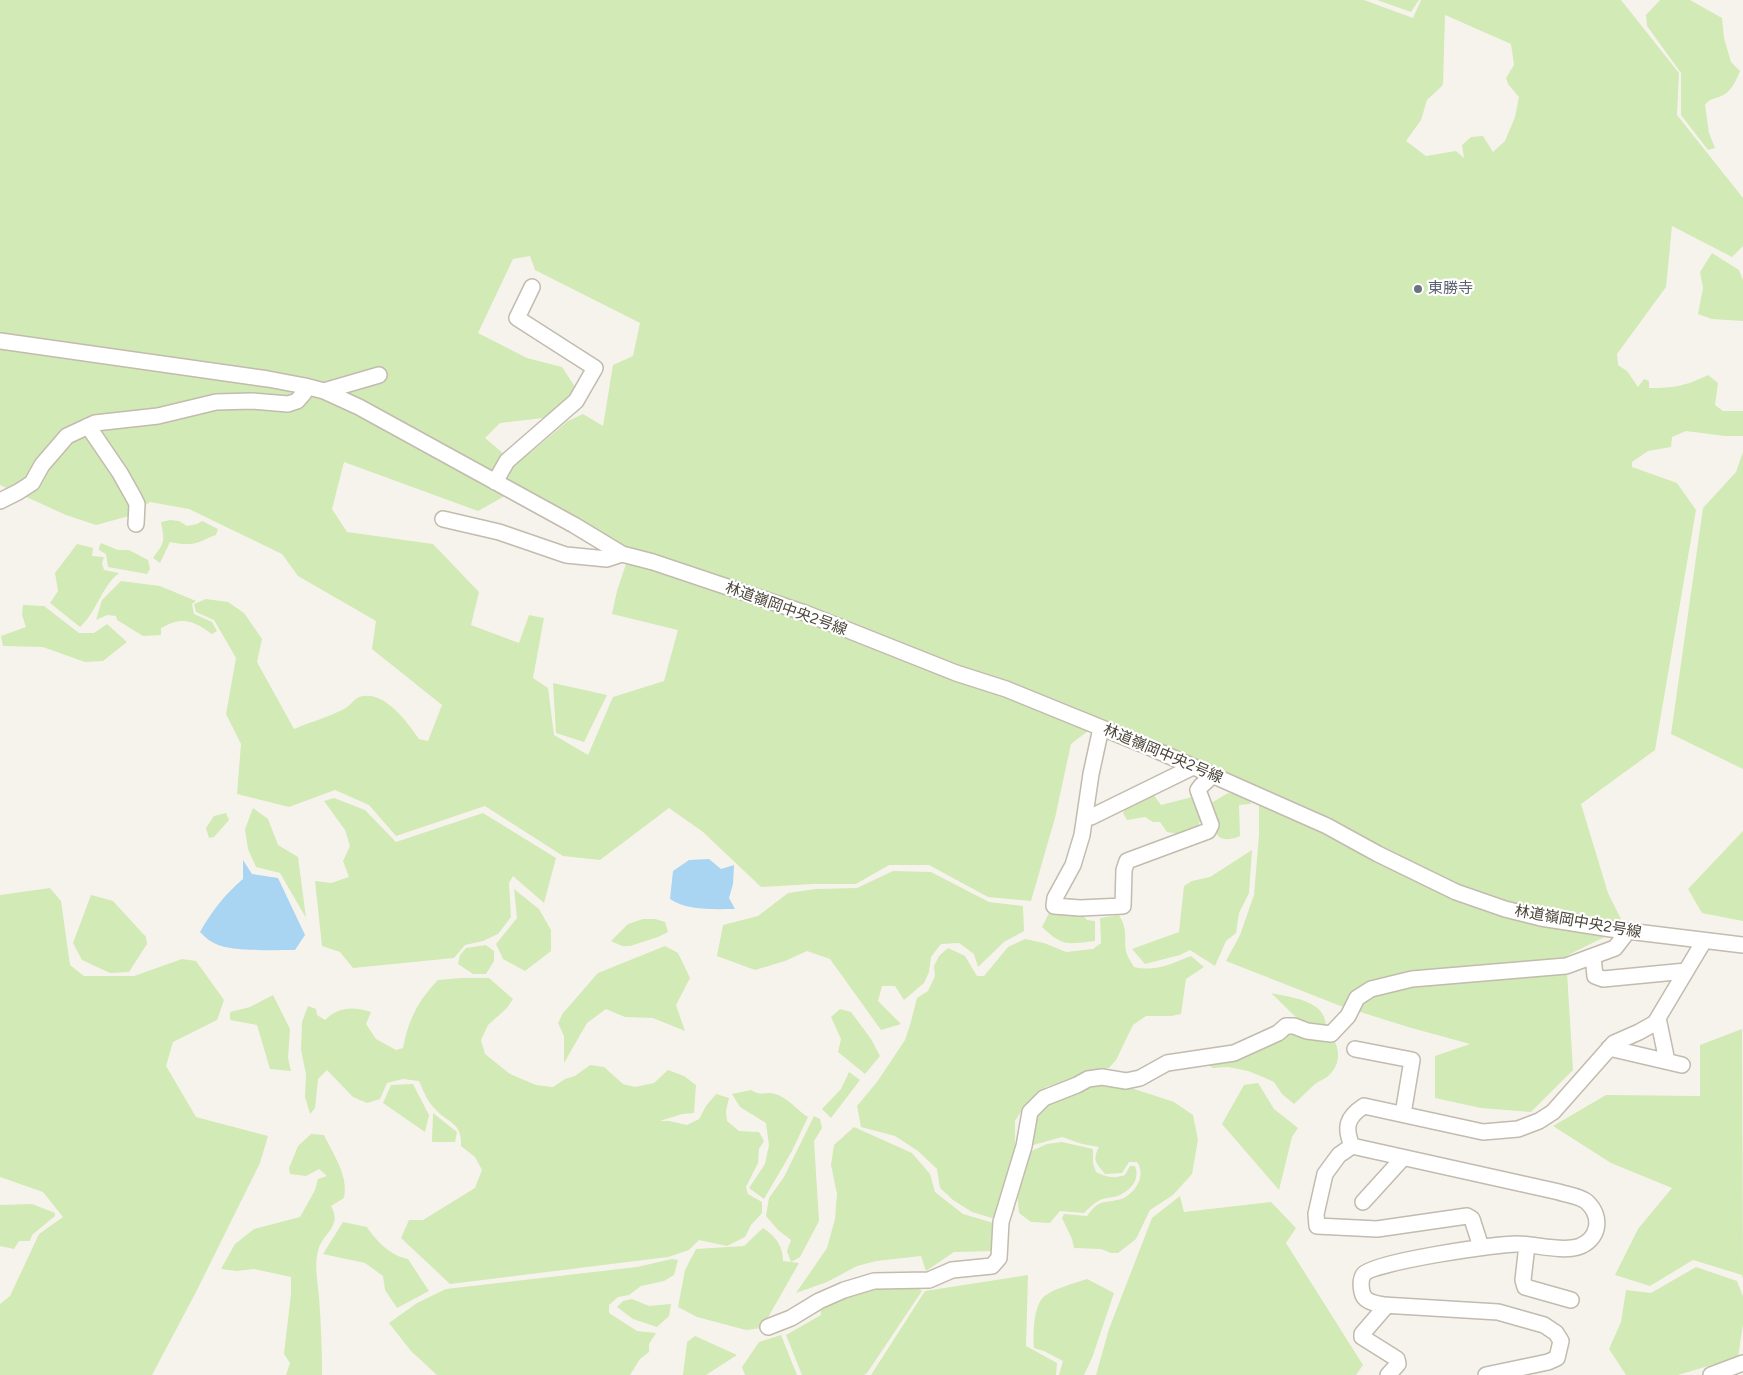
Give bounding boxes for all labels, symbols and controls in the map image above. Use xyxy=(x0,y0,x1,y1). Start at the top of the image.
place label: 東勝寺 xyxy=(1428,280,1473,298)
marker: 東勝寺 xyxy=(1412,283,1424,295)
street label: 林道嶺岡中央2号線 xyxy=(723,579,849,639)
street label: 林道嶺岡中央2号線 xyxy=(1100,721,1226,787)
street label: 林道嶺岡中央2号線 xyxy=(1513,902,1643,942)

